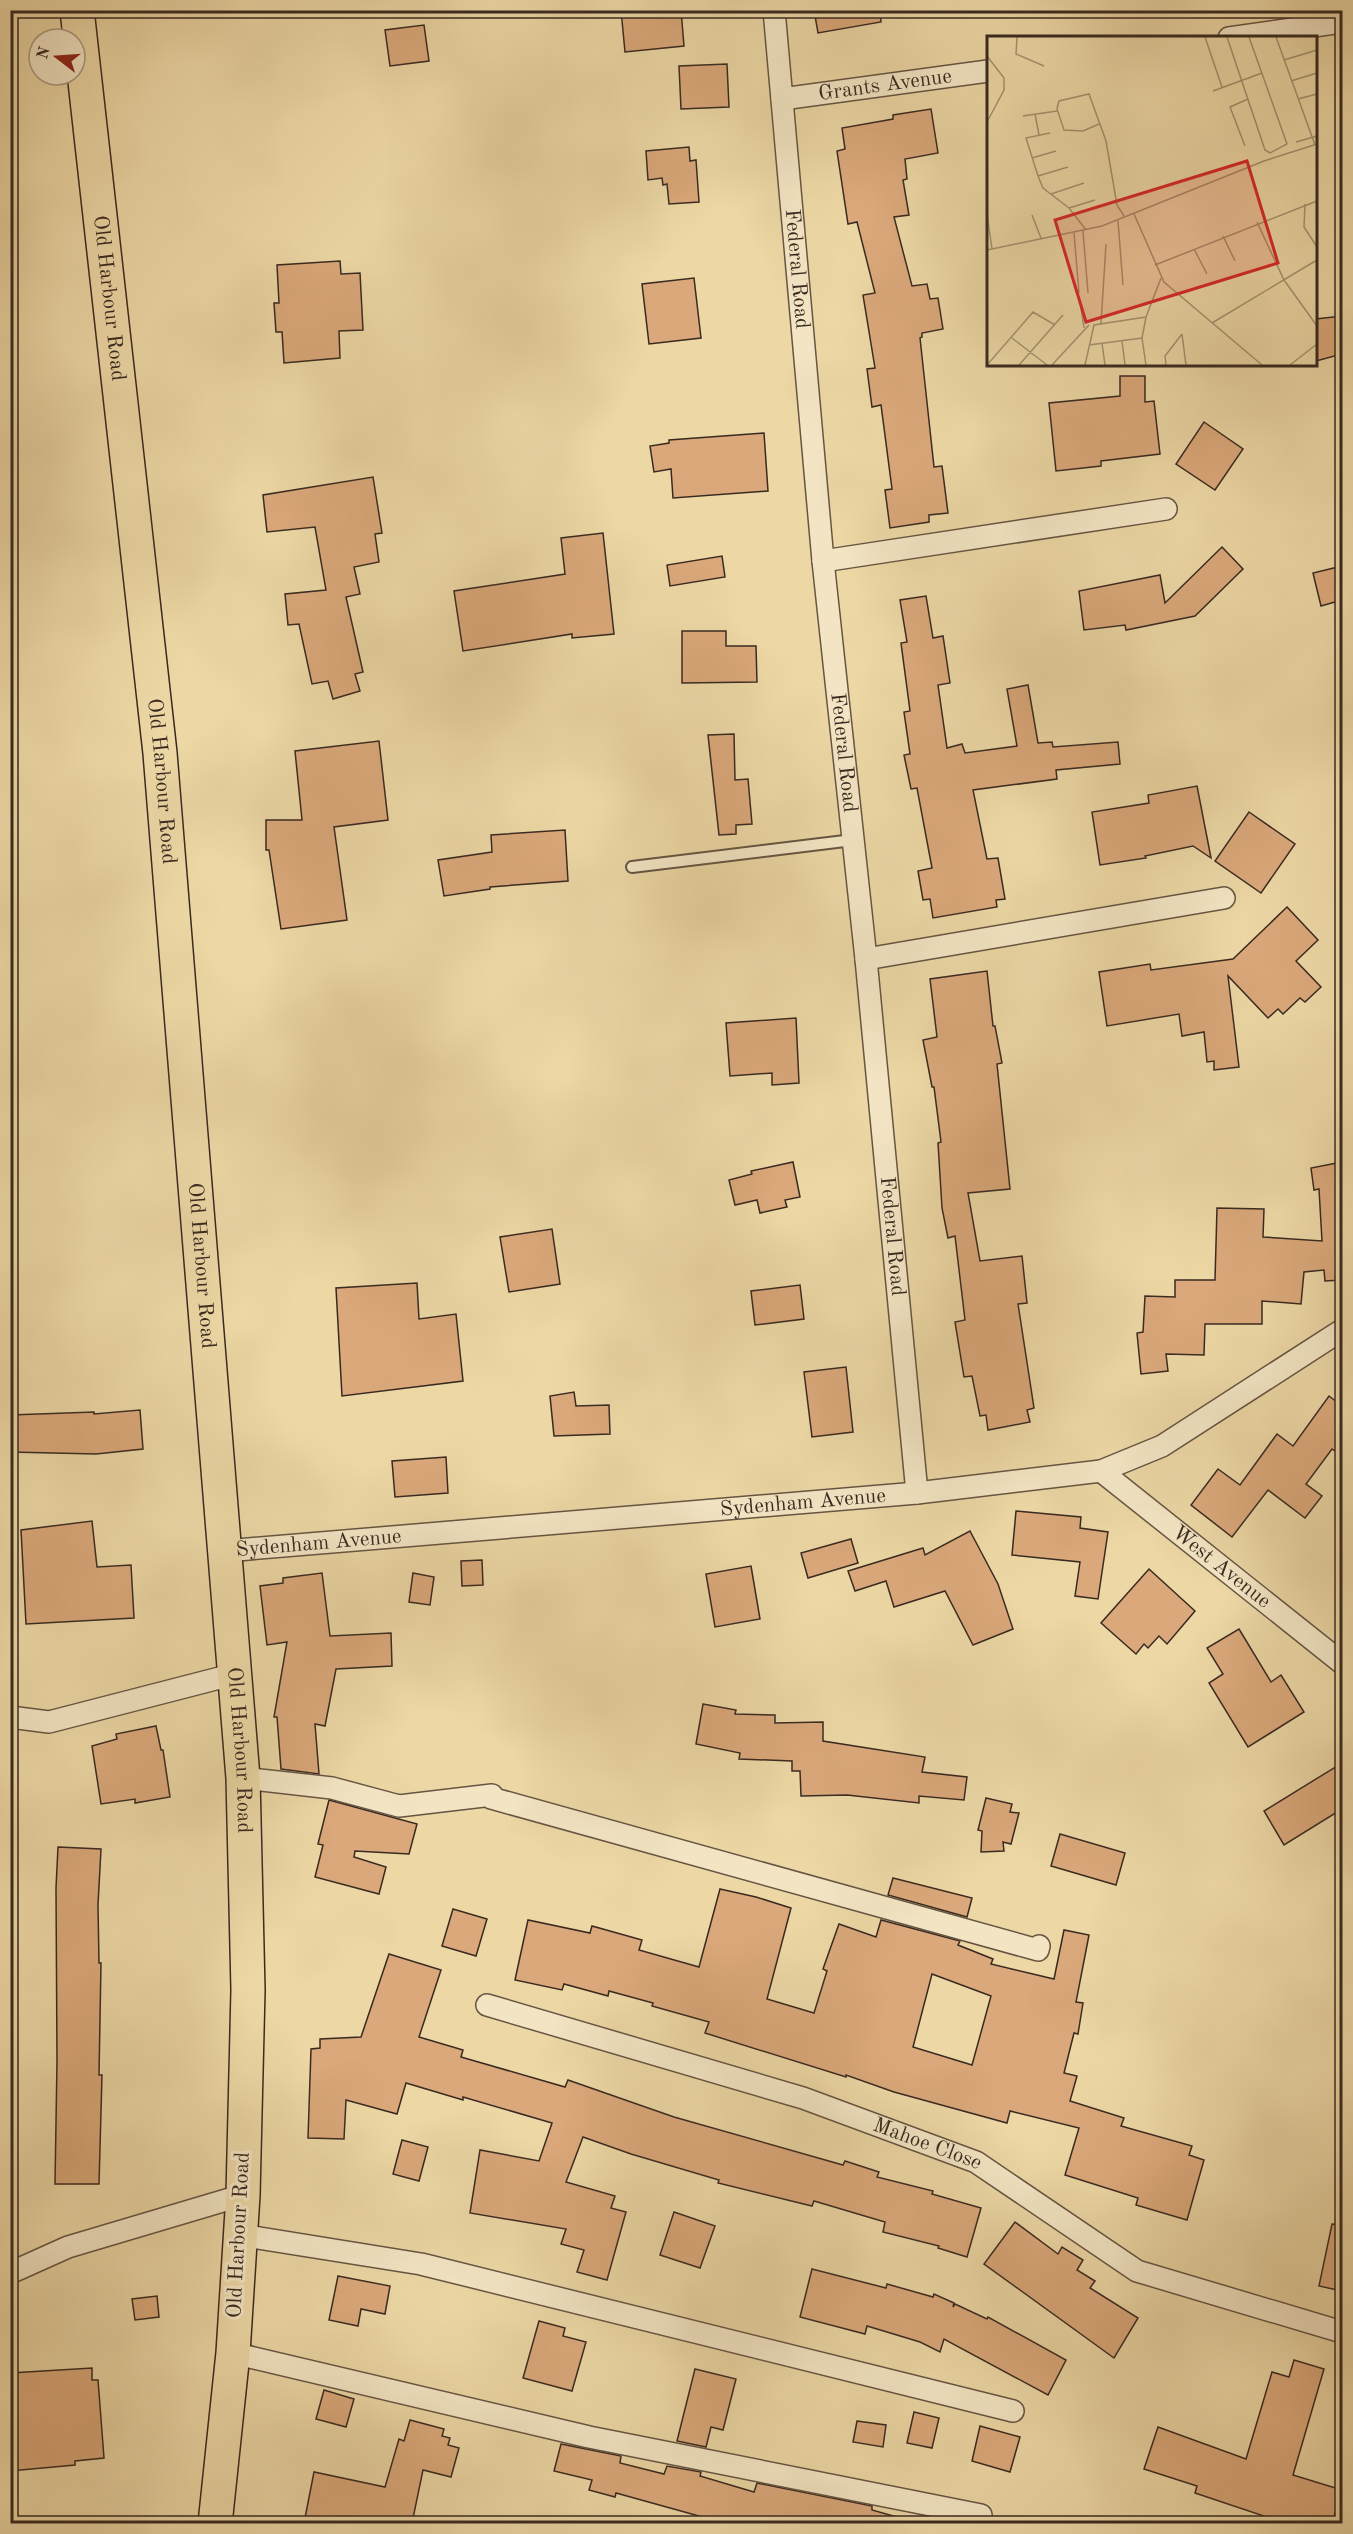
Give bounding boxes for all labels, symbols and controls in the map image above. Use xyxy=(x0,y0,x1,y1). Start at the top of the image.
north arrow xyxy=(27,27,87,87)
inset map xyxy=(987,36,1317,366)
text: N xyxy=(35,44,54,61)
street label: Grants Avenue xyxy=(817,66,953,104)
street label: Federal Road xyxy=(781,208,813,330)
street label: Old Harbour Road xyxy=(90,214,129,382)
street label: Federal Road xyxy=(827,692,861,814)
street label: Old Harbour Road xyxy=(143,697,179,865)
street label: Federal Road xyxy=(876,1175,909,1297)
street label: Old Harbour Road xyxy=(184,1182,219,1350)
street label: Sydenham Avenue xyxy=(719,1485,887,1520)
street label: West Avenue xyxy=(1168,1522,1275,1612)
street label: Sydenham Avenue xyxy=(235,1526,402,1561)
street label: Old Harbour Road xyxy=(224,1666,255,1834)
street label: Mahoe Close xyxy=(870,2114,986,2174)
street label: Old Harbour Road xyxy=(224,2151,254,2319)

